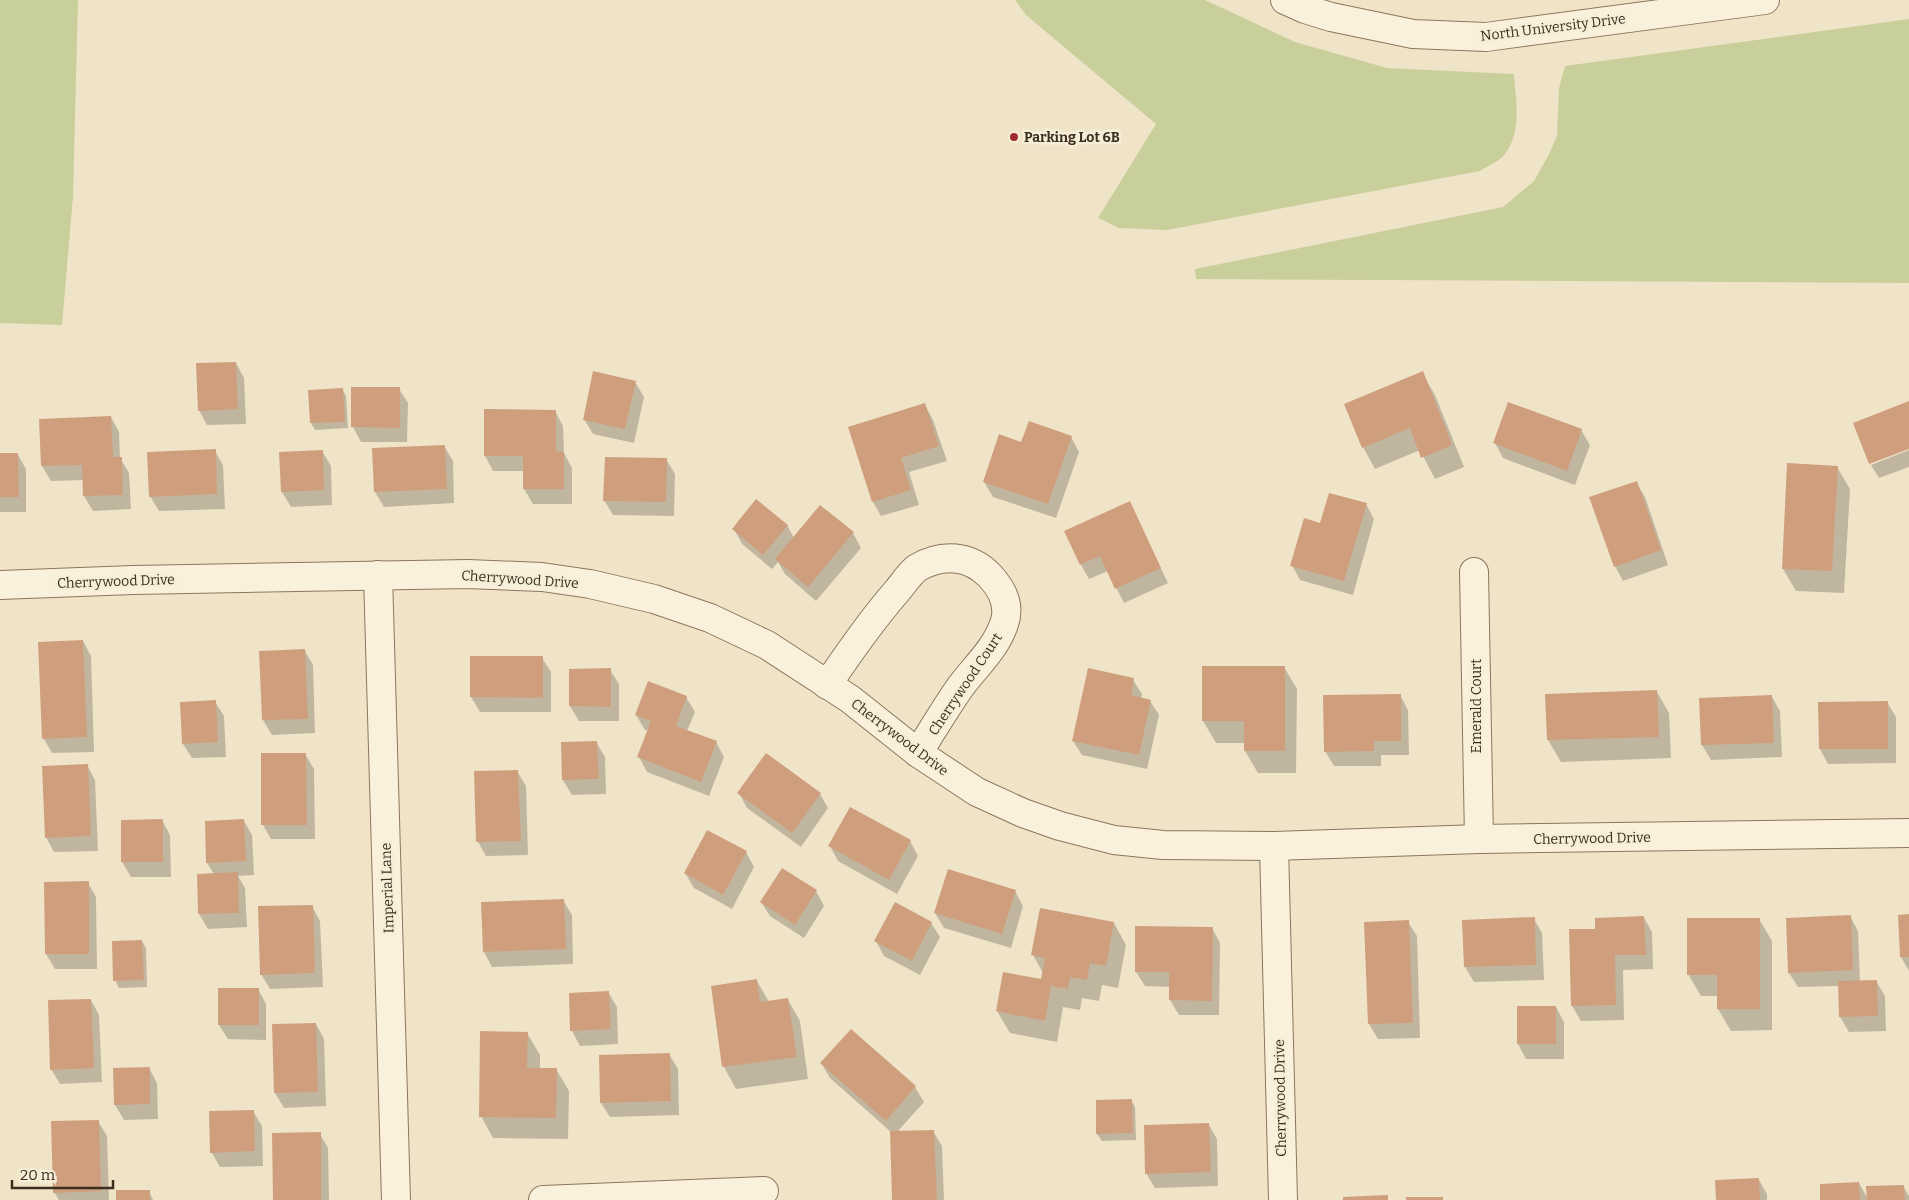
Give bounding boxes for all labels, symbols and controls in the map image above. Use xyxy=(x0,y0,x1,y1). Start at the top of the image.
street label: North University Drive xyxy=(1480,10,1627,45)
place label: Parking Lot 6B xyxy=(1024,129,1120,146)
marker: Parking Lot 6B xyxy=(1008,131,1020,143)
street label: Cherrywood Drive xyxy=(461,567,579,592)
street label: Cherrywood Drive xyxy=(57,571,175,592)
street label: Cherrywood Court xyxy=(925,630,1006,739)
street label: Emerald Court xyxy=(1468,659,1485,753)
street label: Cherrywood Drive xyxy=(848,695,952,780)
street label: Cherrywood Drive xyxy=(1533,829,1651,848)
street label: Imperial Lane xyxy=(377,842,398,934)
street label: Cherrywood Drive xyxy=(1271,1039,1290,1157)
scale bar xyxy=(12,1158,114,1190)
text: 20 m xyxy=(20,1166,56,1184)

